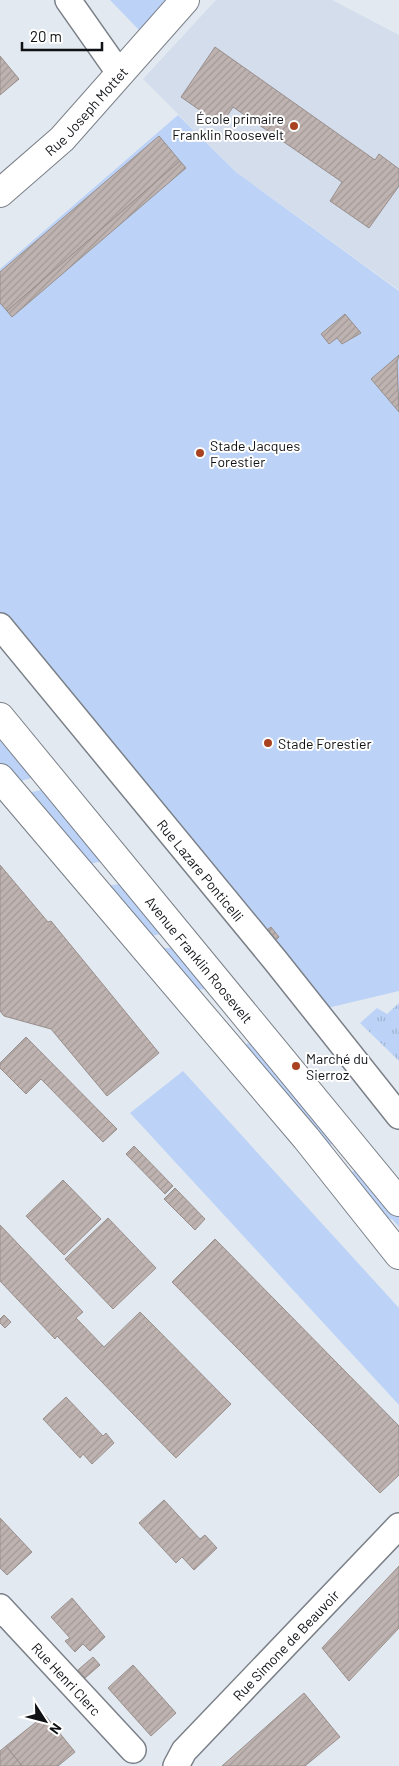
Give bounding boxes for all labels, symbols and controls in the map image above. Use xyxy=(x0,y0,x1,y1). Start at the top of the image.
scale bar xyxy=(22,20,102,52)
text: 20 m xyxy=(30,27,62,45)
street label: Rue Joseph Mottet xyxy=(41,63,131,159)
place label: École primaire Franklin Roosevelt xyxy=(172,110,284,143)
marker: École primaire Franklin Roosevelt xyxy=(288,120,300,132)
place label: Stade Jacques Forestier xyxy=(210,437,300,470)
marker: Stade Jacques Forestier xyxy=(194,447,206,459)
place label: Stade Forestier xyxy=(278,735,372,752)
marker: Stade Forestier xyxy=(262,737,274,749)
street label: Rue Lazare Ponticelli xyxy=(154,816,248,924)
street label: Avenue Franklin Roosevelt xyxy=(142,893,257,1026)
place label: Marché du Sierroz xyxy=(306,1050,368,1083)
marker: Marché du Sierroz xyxy=(290,1060,302,1072)
street label: Rue Simone de Beauvoir xyxy=(229,1586,342,1704)
street label: Rue Henri Clerc xyxy=(29,1639,105,1719)
north arrow xyxy=(20,1696,70,1746)
text: N xyxy=(46,1720,66,1738)

